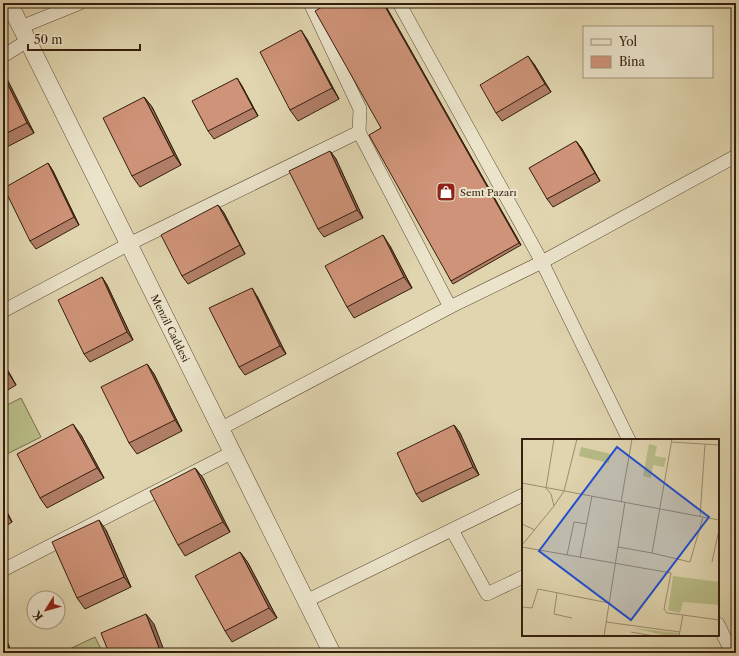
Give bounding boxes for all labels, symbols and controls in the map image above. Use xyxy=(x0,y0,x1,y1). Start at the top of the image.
scale bar xyxy=(28,26,140,52)
legend xyxy=(583,26,713,78)
text: 50 m xyxy=(34,32,63,47)
text: Yol xyxy=(618,34,637,49)
text: Bina xyxy=(619,54,646,69)
shop icon: Semt Pazarı xyxy=(435,181,457,203)
place label: Semt Pazarı xyxy=(460,186,517,199)
street label: Menzil Caddesi xyxy=(148,292,193,364)
inset map xyxy=(522,439,719,636)
north arrow xyxy=(26,590,66,630)
text: K xyxy=(29,607,46,624)

